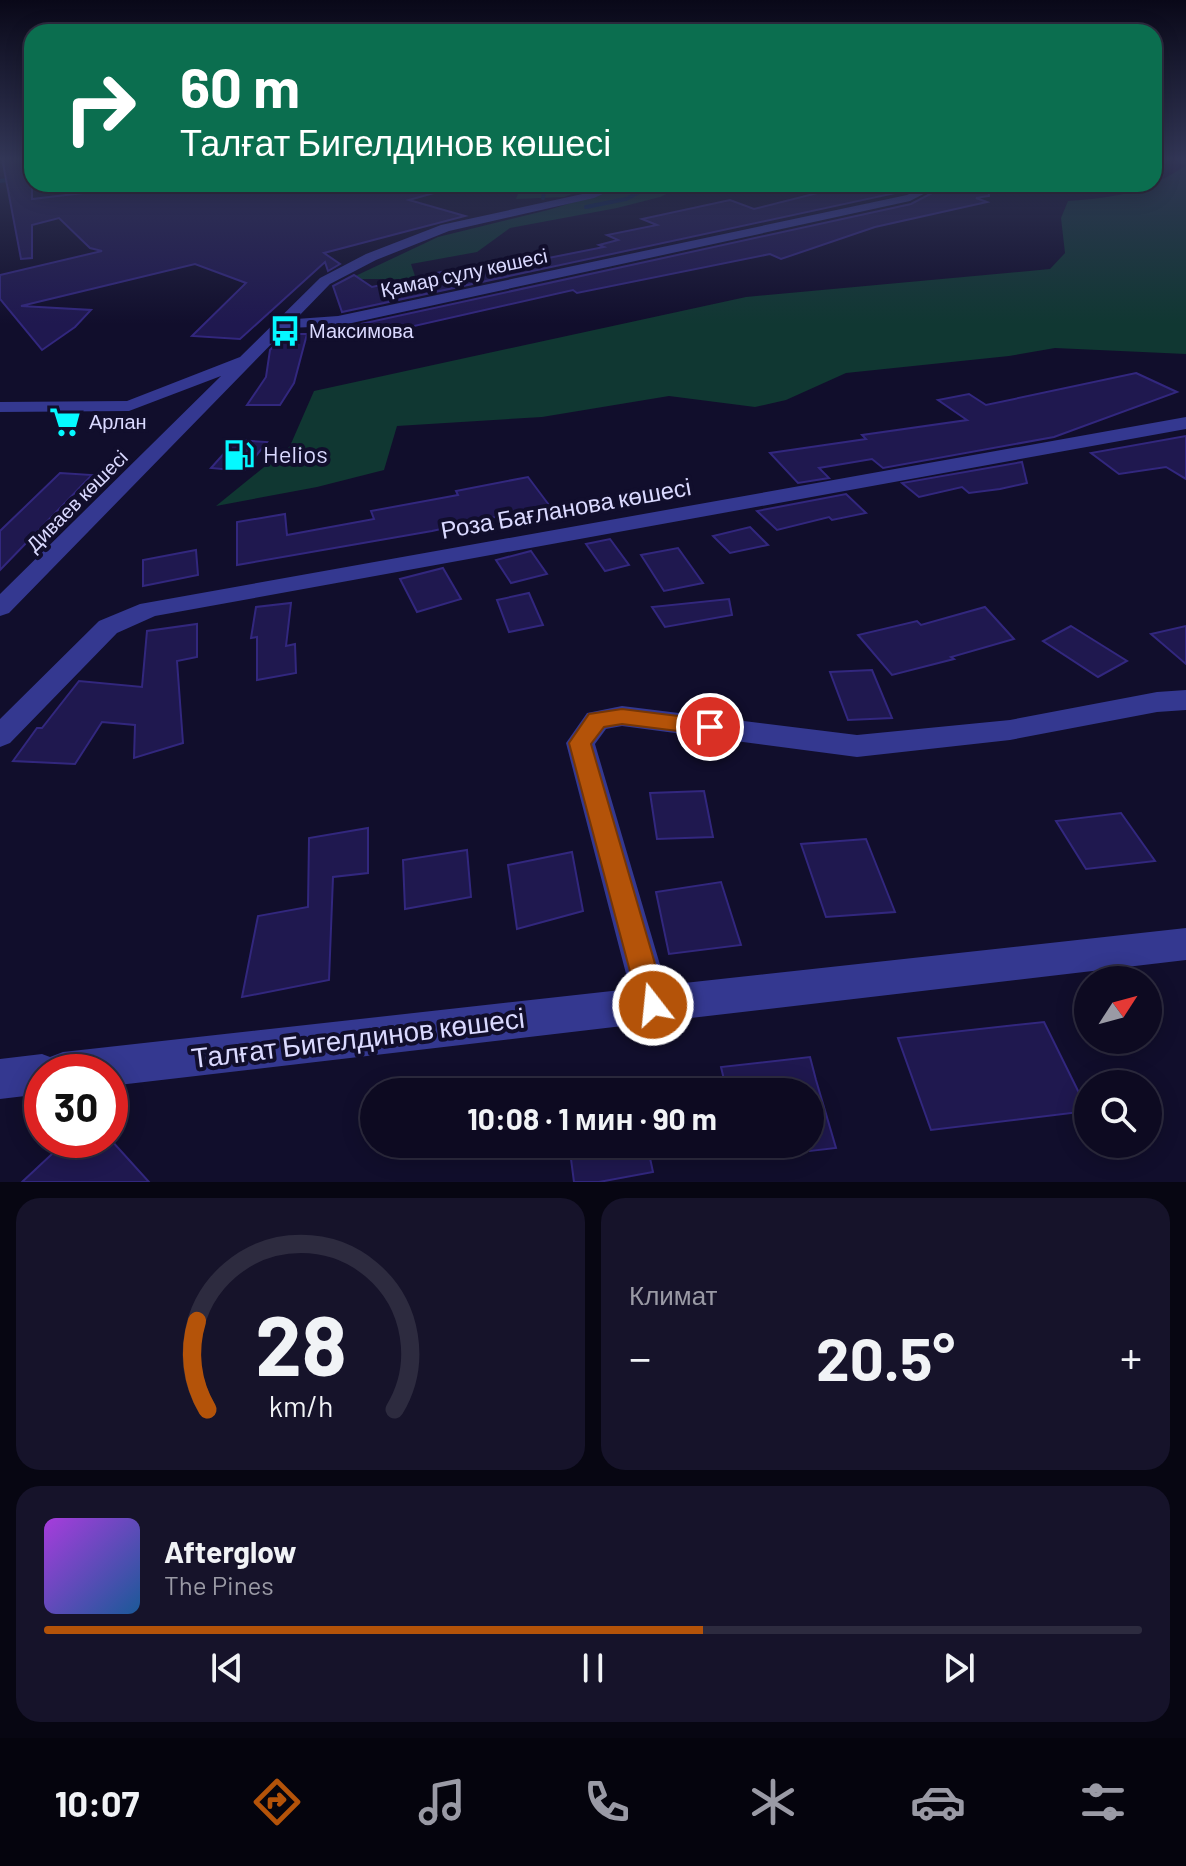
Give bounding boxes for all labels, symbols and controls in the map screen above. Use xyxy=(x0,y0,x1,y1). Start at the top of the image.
text: 60 m xyxy=(180,52,300,119)
icon: right xyxy=(48,56,152,160)
text: Талғат Бигелдинов көшесі xyxy=(180,120,611,163)
street label: Қамар сұлу көшесі xyxy=(378,243,549,301)
bus stop icon: Максимова xyxy=(268,314,302,348)
place label: Максимова xyxy=(309,318,414,342)
supermarket icon: Арлан xyxy=(48,405,82,439)
place label: Арлан xyxy=(89,409,147,433)
fuel station icon: Helios xyxy=(222,438,256,472)
place label: Helios xyxy=(263,439,328,468)
street label: Диваев көшесі xyxy=(21,445,132,556)
street label: Роза Бағланова көшесі xyxy=(438,471,693,544)
pin xyxy=(676,693,744,761)
icon: arrive xyxy=(688,705,732,749)
position arrow xyxy=(611,963,695,1047)
north arrow xyxy=(1074,966,1162,1054)
map controls xyxy=(1074,966,1162,1158)
street label: Талғат Бигелдинов көшесі xyxy=(189,1000,526,1074)
speed limit sign: 30 xyxy=(24,1054,128,1158)
button: search xyxy=(1074,1070,1162,1158)
text: 10:08 · 1 мин · 90 m xyxy=(467,1100,717,1136)
text: Климат xyxy=(629,1279,718,1310)
text: 28 xyxy=(255,1293,346,1393)
text: 20.5° xyxy=(816,1321,955,1393)
text: − xyxy=(629,1330,651,1383)
text: + xyxy=(1120,1330,1142,1383)
text: km/h xyxy=(268,1388,333,1423)
text: Afterglow xyxy=(164,1533,297,1569)
text: The Pines xyxy=(164,1569,274,1600)
icon: previous xyxy=(205,1646,249,1690)
icon: pause xyxy=(571,1646,615,1690)
icon: next xyxy=(937,1646,981,1690)
icon: directions xyxy=(249,1774,305,1830)
icon: music xyxy=(414,1774,470,1830)
icon: phone xyxy=(579,1774,635,1830)
icon: climate xyxy=(745,1774,801,1830)
icon: car xyxy=(910,1774,966,1830)
icon: filters xyxy=(1075,1774,1131,1830)
text: 10:07 xyxy=(55,1781,139,1824)

